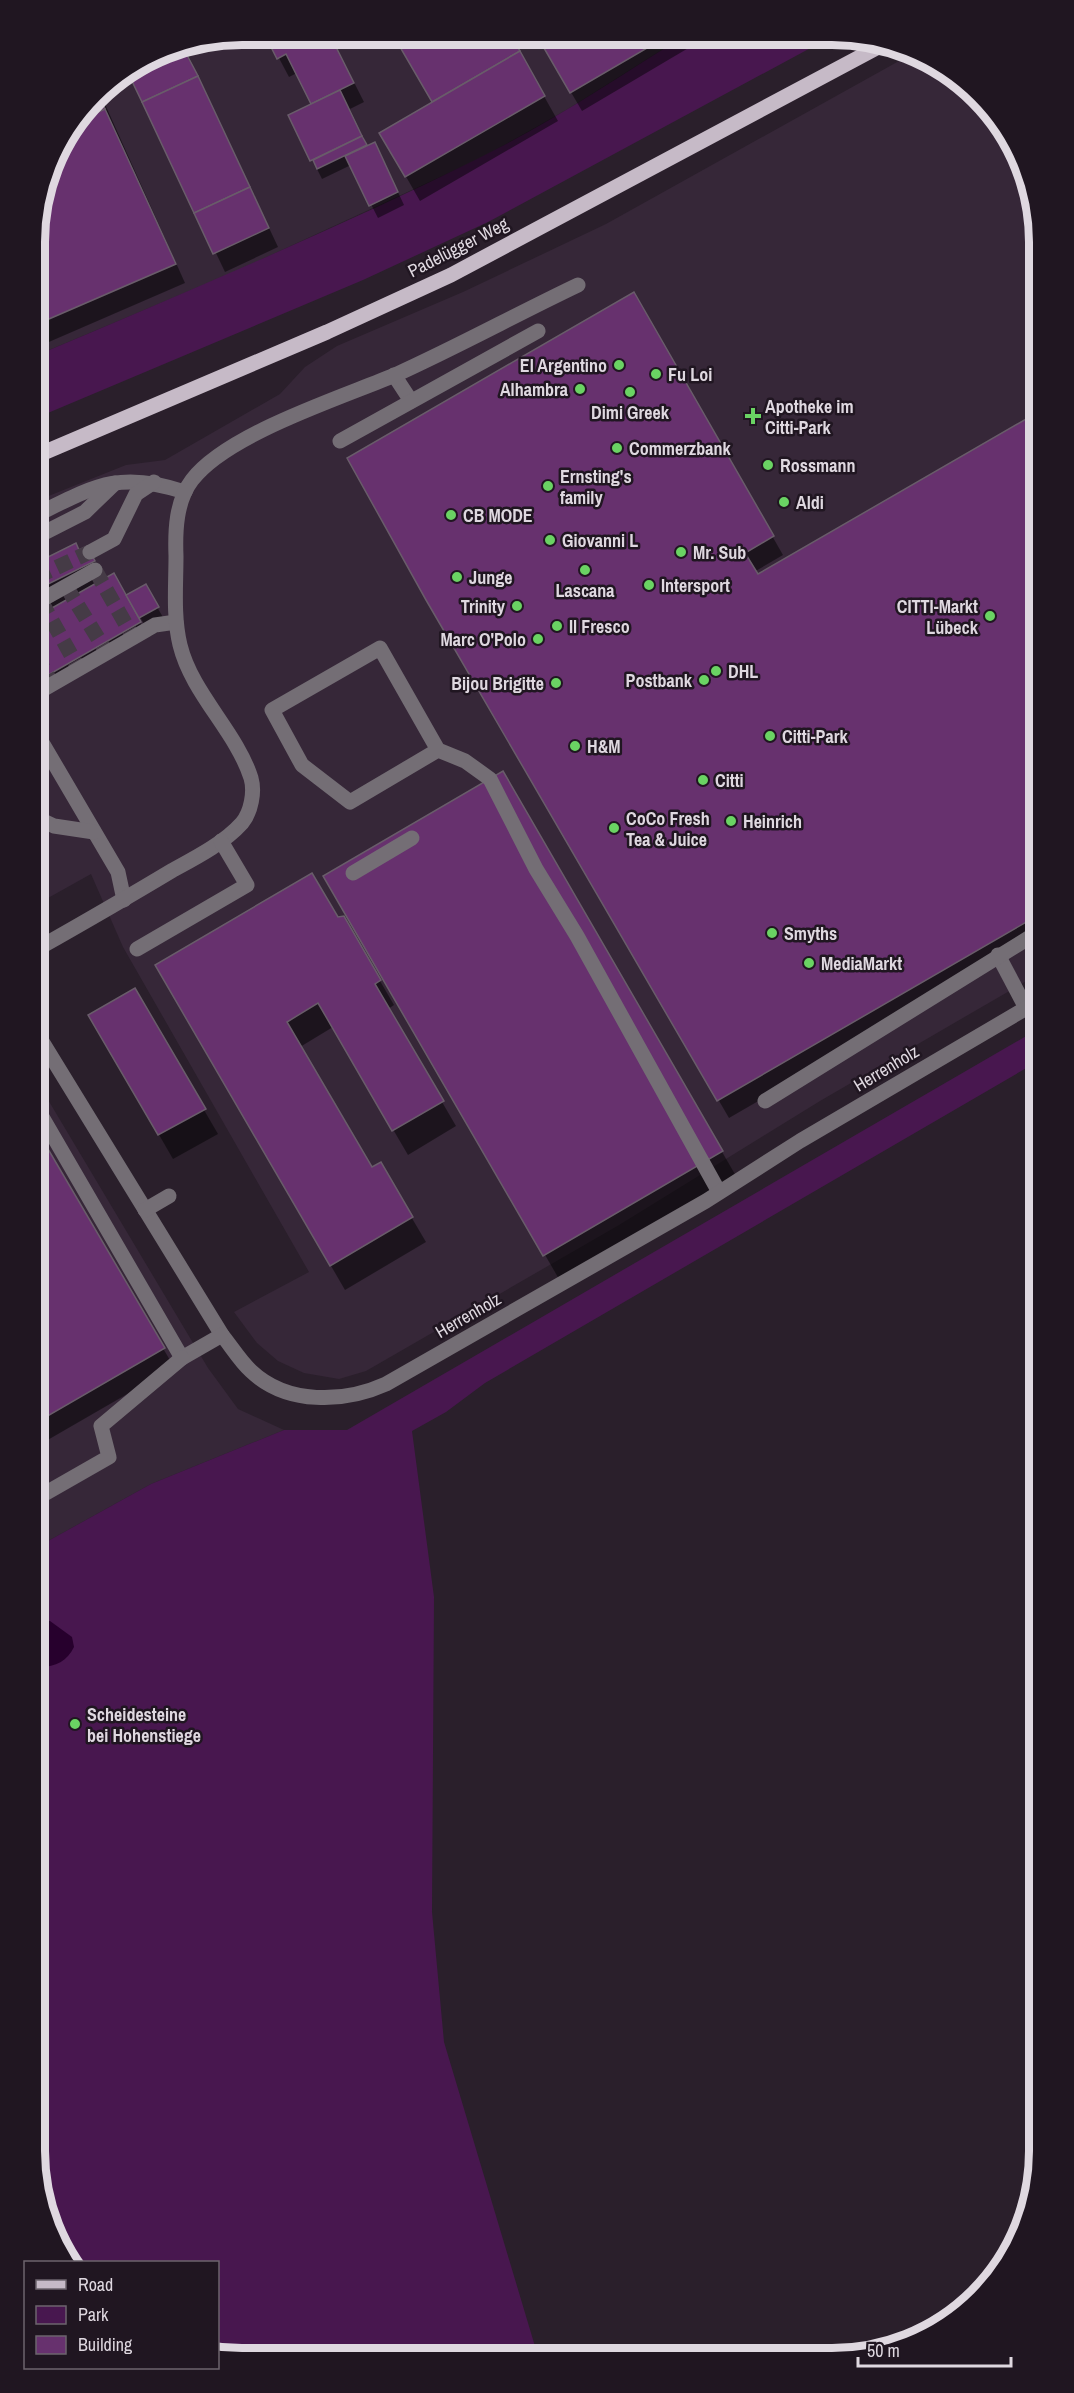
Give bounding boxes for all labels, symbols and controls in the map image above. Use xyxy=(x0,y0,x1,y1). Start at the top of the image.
street label: Padelügger Weg xyxy=(403,211,513,283)
place label: El Argentino xyxy=(520,353,607,378)
marker: El Argentino xyxy=(612,358,626,372)
place label: Fu Loi xyxy=(668,362,712,387)
marker: Fu Loi xyxy=(649,367,663,381)
place label: Alhambra xyxy=(500,377,569,402)
marker: Alhambra xyxy=(573,382,587,396)
marker: Dimi Greek xyxy=(623,385,637,399)
place label: Apotheke im Citti-Park xyxy=(765,394,854,440)
place label: Dimi Greek xyxy=(591,400,670,425)
marker: Apotheke im Citti-Park xyxy=(746,409,760,423)
place label: Commerzbank xyxy=(629,436,731,461)
marker: Commerzbank xyxy=(610,441,624,455)
place label: Rossmann xyxy=(780,453,855,478)
marker: Rossmann xyxy=(761,458,775,472)
place label: Ernsting's family xyxy=(560,464,632,510)
marker: Ernsting's family xyxy=(541,479,555,493)
place label: Aldi xyxy=(796,490,824,515)
marker: Aldi xyxy=(777,495,791,509)
place label: CB MODE xyxy=(463,503,533,528)
marker: CB MODE xyxy=(444,508,458,522)
place label: Giovanni L xyxy=(562,528,638,553)
marker: Giovanni L xyxy=(543,533,557,547)
place label: Mr. Sub xyxy=(693,540,746,565)
marker: Mr. Sub xyxy=(674,545,688,559)
marker: Lascana xyxy=(578,563,592,577)
place label: Junge xyxy=(469,565,512,590)
marker: Junge xyxy=(450,570,464,584)
place label: Intersport xyxy=(661,573,730,598)
place label: Lascana xyxy=(555,578,615,603)
marker: Intersport xyxy=(642,578,656,592)
place label: Trinity xyxy=(461,594,506,619)
place label: CITTI-Markt Lübeck xyxy=(897,594,979,640)
marker: Trinity xyxy=(510,599,524,613)
marker: CITTI-Markt Lübeck xyxy=(983,609,997,623)
place label: Il Fresco xyxy=(569,614,630,639)
marker: Il Fresco xyxy=(550,619,564,633)
place label: Marc O'Polo xyxy=(440,627,526,652)
marker: Marc O'Polo xyxy=(531,632,545,646)
place label: DHL xyxy=(728,659,758,684)
marker: DHL xyxy=(709,664,723,678)
place label: Postbank xyxy=(626,668,693,693)
place label: Bijou Brigitte xyxy=(451,671,544,696)
marker: Postbank xyxy=(697,673,711,687)
marker: Bijou Brigitte xyxy=(549,676,563,690)
place label: Citti-Park xyxy=(782,724,848,749)
marker: Citti-Park xyxy=(763,729,777,743)
place label: H&M xyxy=(587,734,621,759)
marker: H&M xyxy=(568,739,582,753)
place label: Citti xyxy=(715,768,744,793)
marker: Citti xyxy=(696,773,710,787)
place label: CoCo Fresh Tea & Juice xyxy=(626,806,710,852)
place label: Heinrich xyxy=(743,809,802,834)
marker: Heinrich xyxy=(724,814,738,828)
marker: CoCo Fresh Tea & Juice xyxy=(607,821,621,835)
place label: Smyths xyxy=(784,921,837,946)
marker: Smyths xyxy=(765,926,779,940)
place label: MediaMarkt xyxy=(821,951,902,976)
marker: MediaMarkt xyxy=(802,956,816,970)
street label: Herrenholz xyxy=(849,1039,923,1097)
street label: Herrenholz xyxy=(430,1286,506,1344)
place label: Scheidesteine bei Hohenstiege xyxy=(87,1702,201,1748)
marker: Scheidesteine bei Hohenstiege xyxy=(68,1717,82,1731)
legend xyxy=(24,2261,219,2369)
text: Road xyxy=(78,2272,113,2297)
text: Park xyxy=(78,2302,109,2327)
scale bar xyxy=(858,2330,1011,2368)
text: Building xyxy=(78,2332,133,2357)
text: 50 m xyxy=(867,2338,900,2363)

